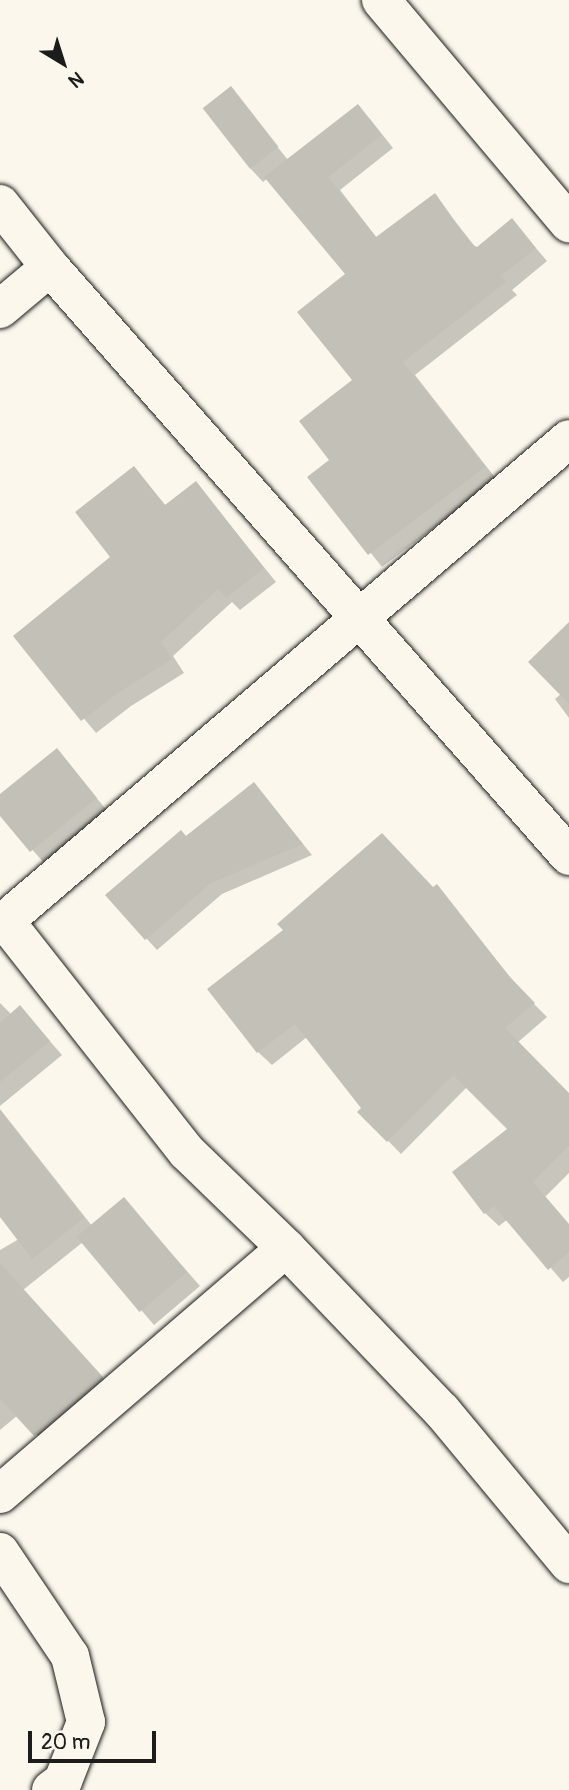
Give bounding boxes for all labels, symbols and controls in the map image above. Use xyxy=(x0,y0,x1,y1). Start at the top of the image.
north arrow xyxy=(28,28,98,98)
text: N xyxy=(63,66,88,93)
scale bar xyxy=(32,1716,159,1760)
text: 20 m xyxy=(41,1729,90,1756)

